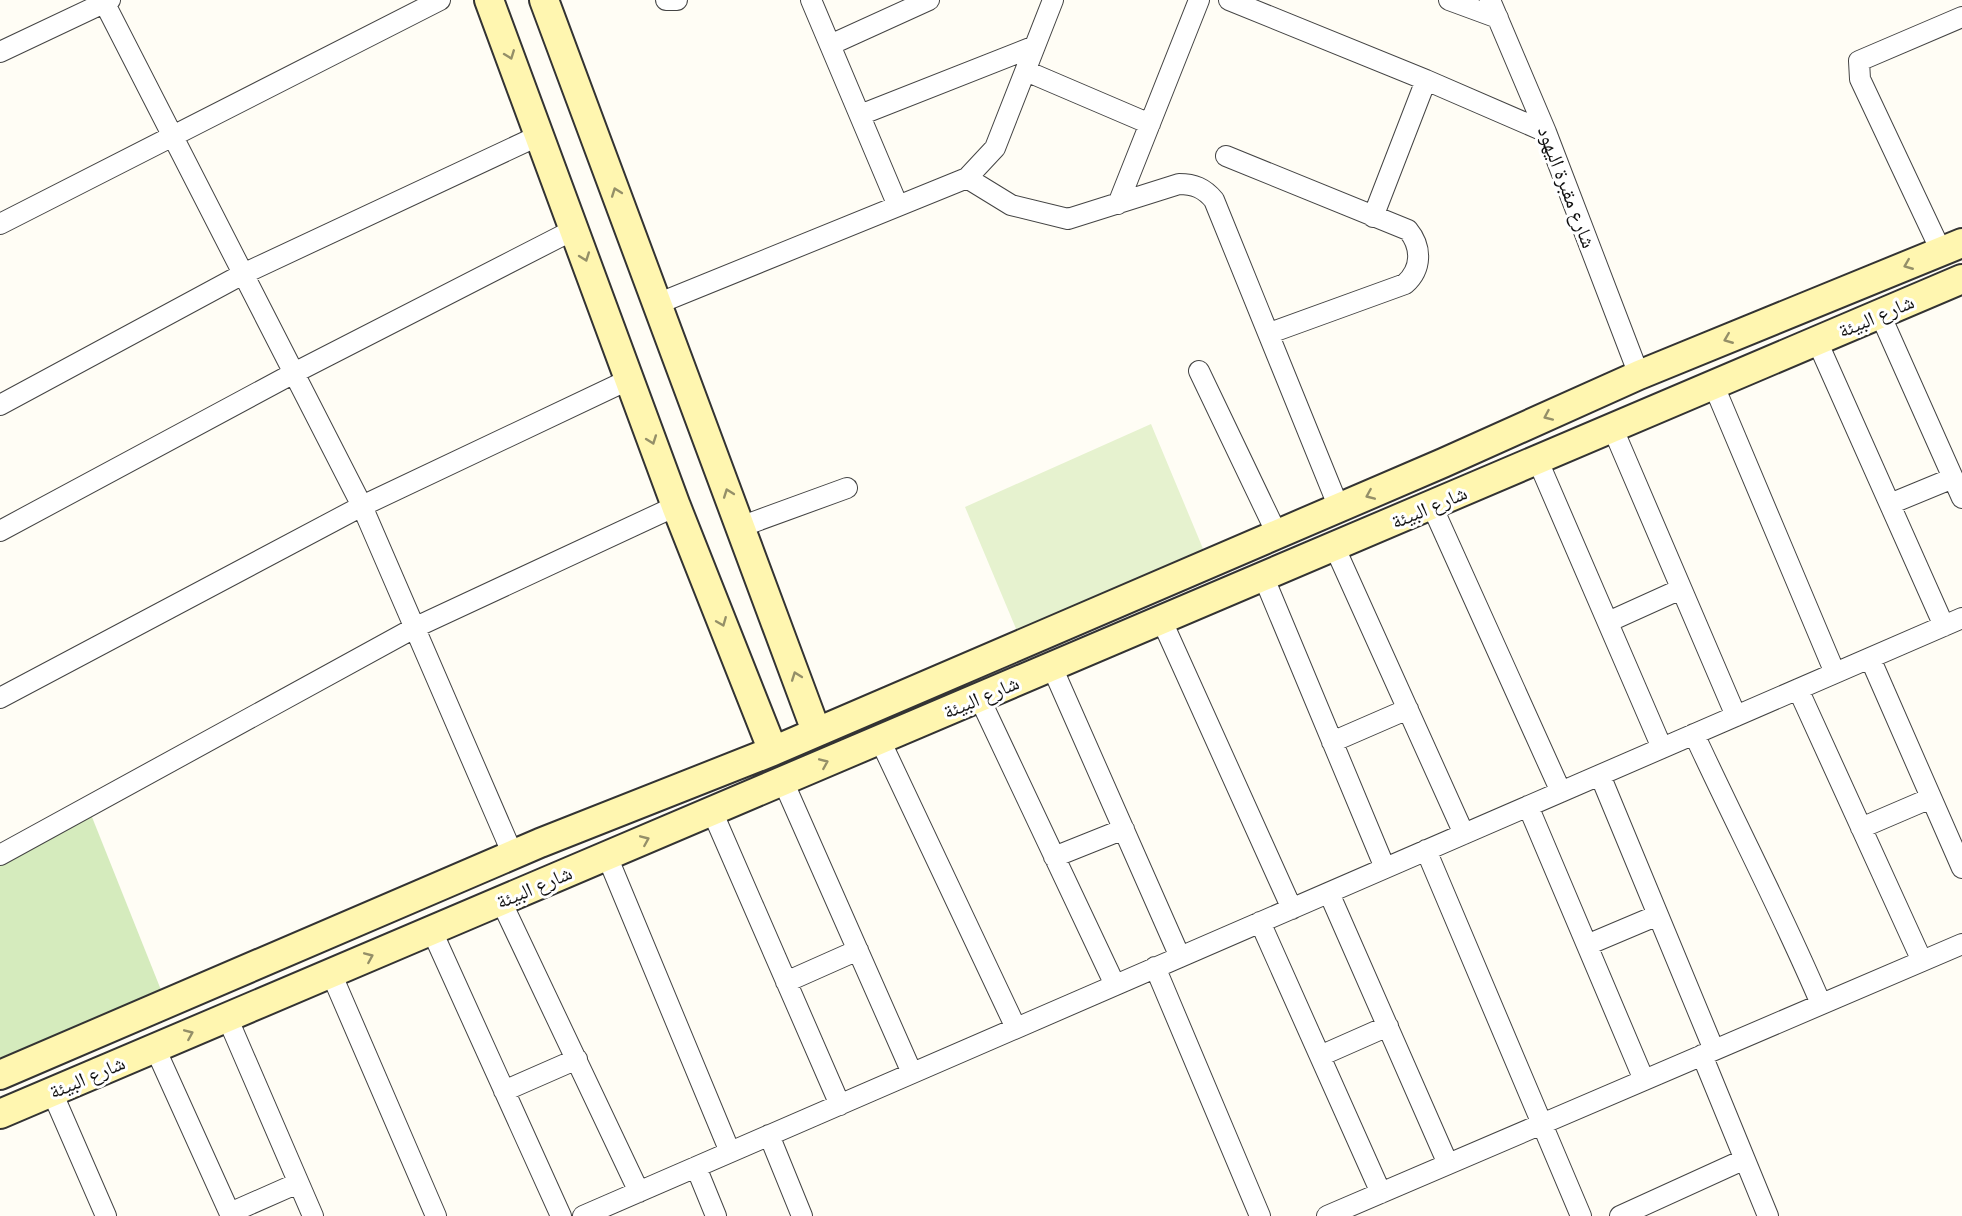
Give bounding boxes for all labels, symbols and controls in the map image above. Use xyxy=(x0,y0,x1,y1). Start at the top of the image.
one-way arrow xyxy=(503,49,515,60)
street label: شارع مقبرة اليهود xyxy=(1529,122,1603,253)
one-way arrow xyxy=(610,187,623,198)
one-way arrow xyxy=(578,251,590,262)
one-way arrow xyxy=(1903,258,1914,270)
street label: شارع البيئة xyxy=(1834,287,1919,346)
one-way arrow xyxy=(1723,332,1734,344)
one-way arrow xyxy=(1544,409,1555,421)
one-way arrow xyxy=(644,435,657,445)
street label: شارع البيئة xyxy=(1387,478,1472,537)
one-way arrow xyxy=(1365,487,1376,499)
one-way arrow xyxy=(722,488,735,499)
one-way arrow xyxy=(715,616,727,627)
street label: شارع البيئة xyxy=(939,668,1024,727)
one-way arrow xyxy=(791,671,803,682)
one-way arrow xyxy=(818,759,829,771)
one-way arrow xyxy=(638,835,649,847)
street label: شارع البيئة xyxy=(492,858,577,917)
one-way arrow xyxy=(362,952,373,964)
one-way arrow xyxy=(183,1029,194,1041)
street label: شارع البيئة xyxy=(45,1048,130,1107)

